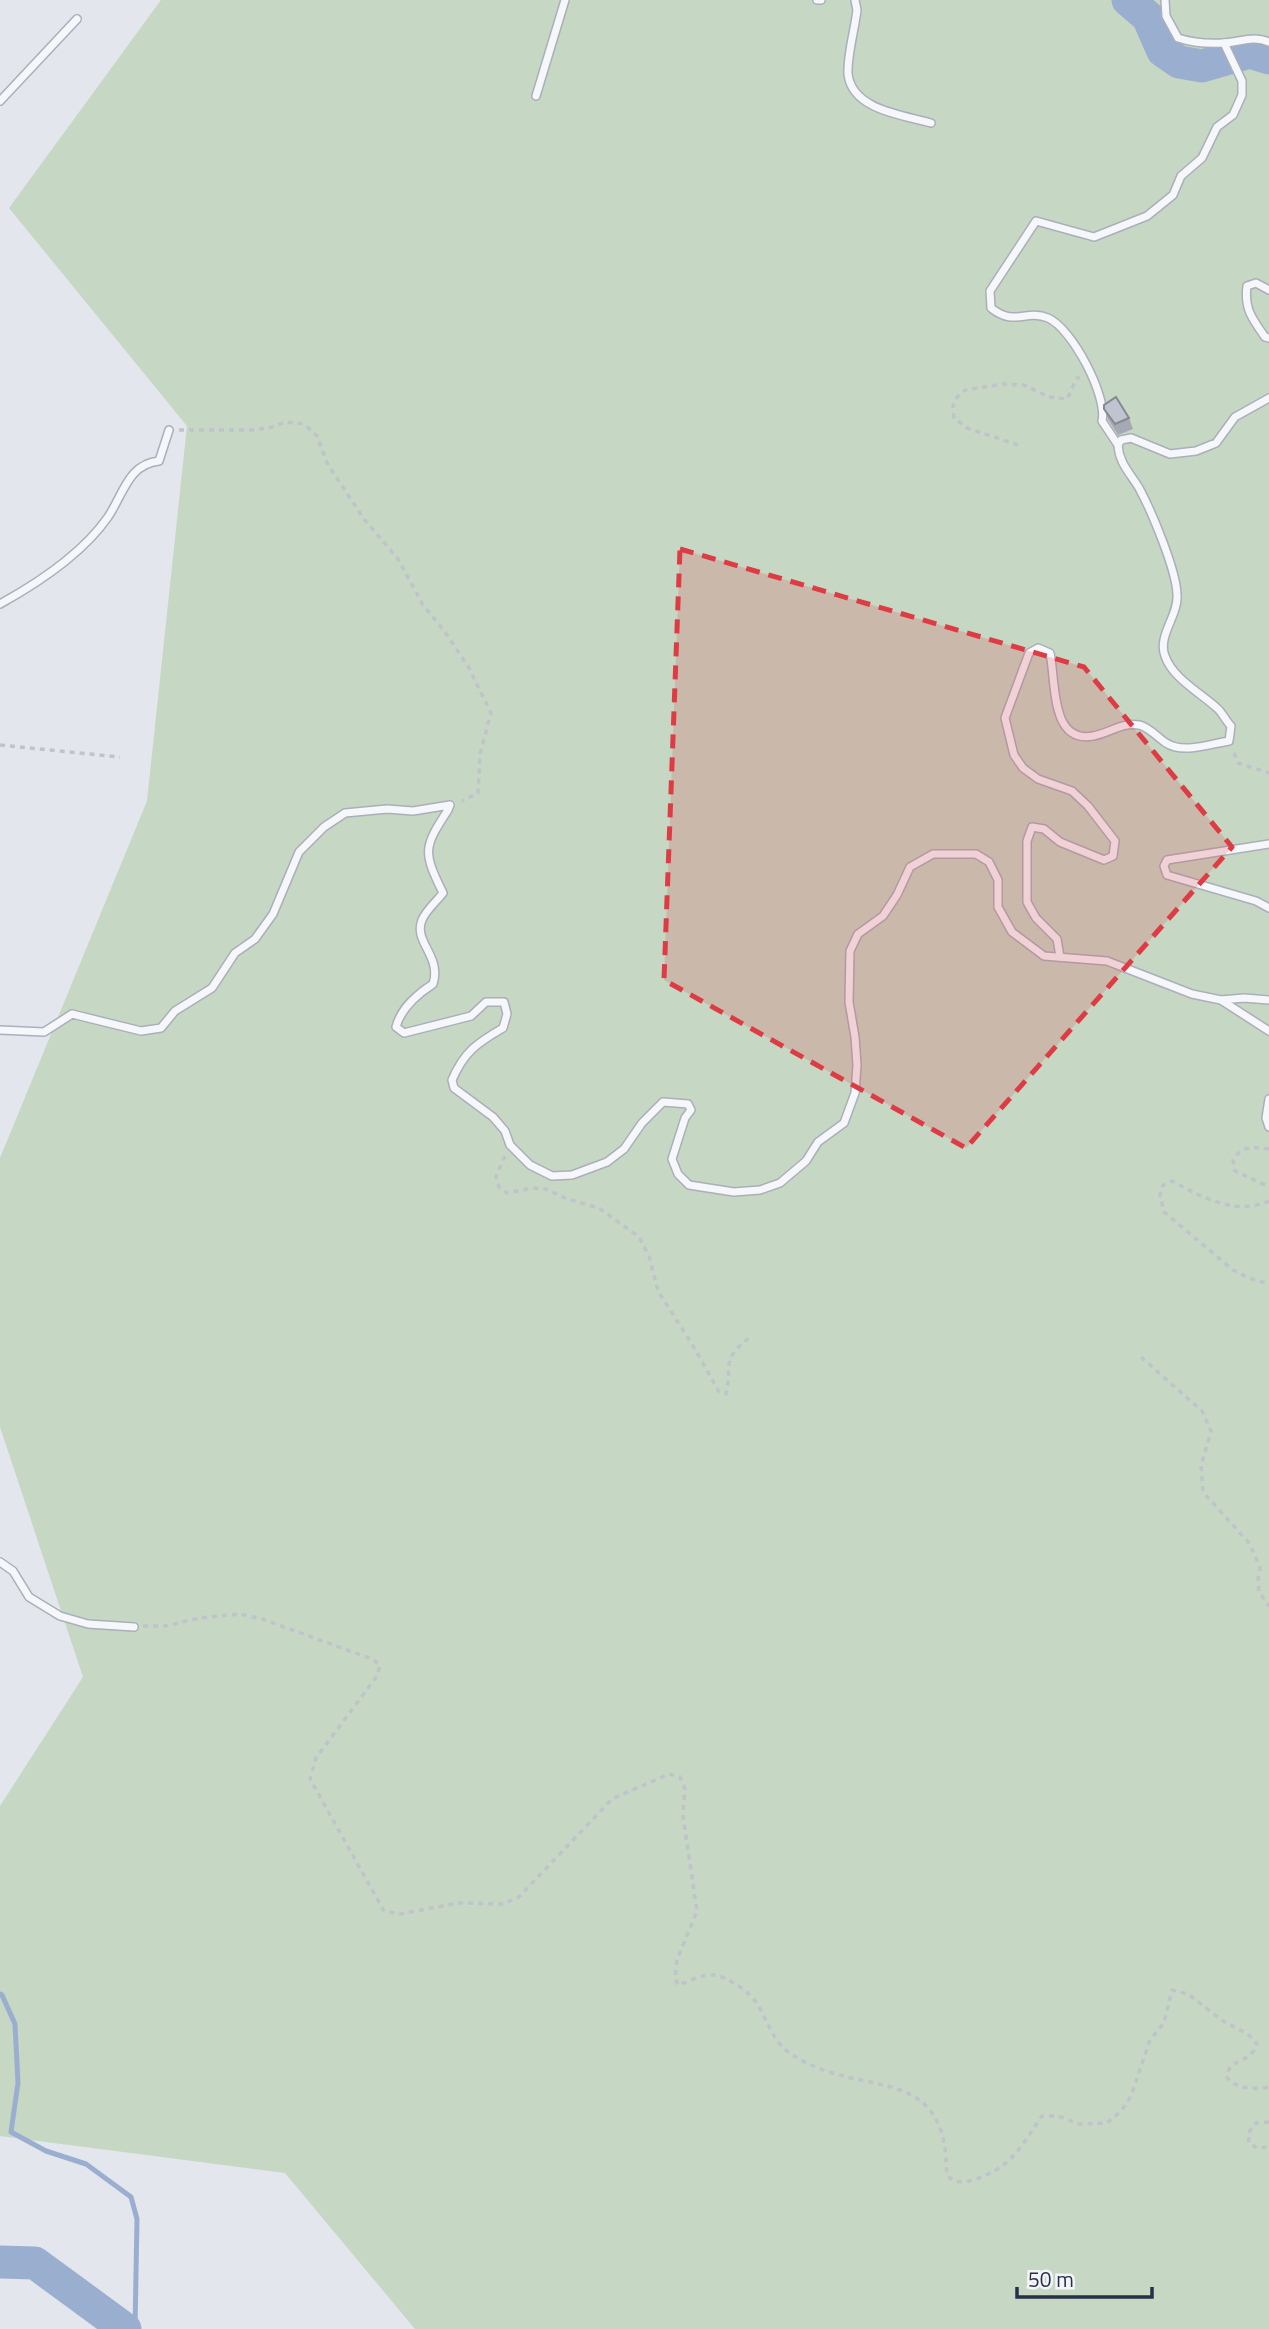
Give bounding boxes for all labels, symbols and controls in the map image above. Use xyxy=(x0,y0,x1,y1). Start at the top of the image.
scale bar xyxy=(1017,2256,1152,2300)
text: 50 m xyxy=(1028,2263,1074,2295)

